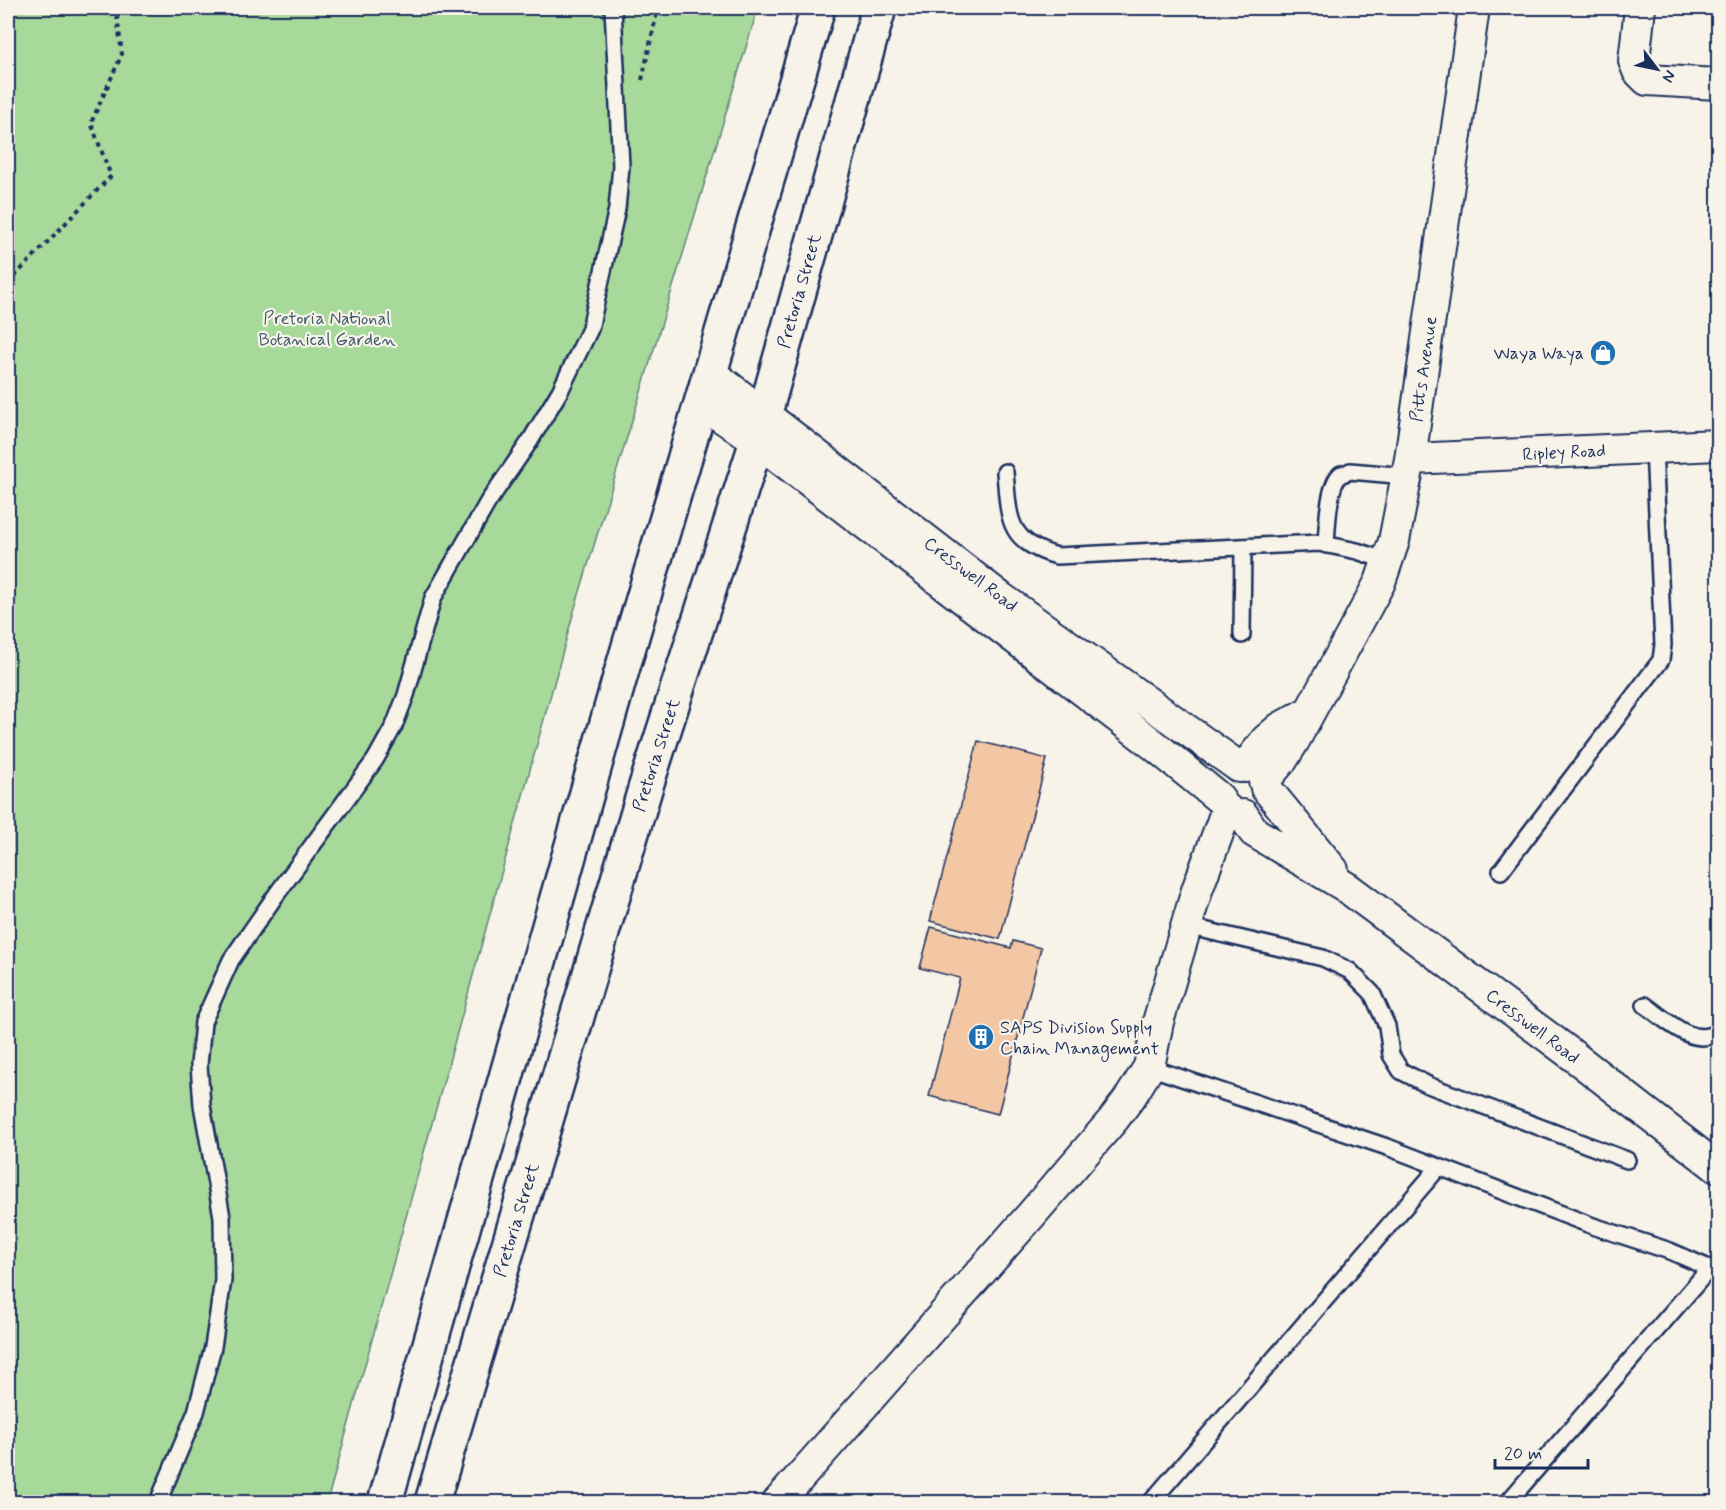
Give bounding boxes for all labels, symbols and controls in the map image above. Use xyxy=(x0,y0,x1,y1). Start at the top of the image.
north arrow xyxy=(1627,39,1687,99)
text: N xyxy=(1657,66,1680,86)
street label: Pretoria Street xyxy=(772,231,828,351)
park label: Pretoria National Botanical Garden xyxy=(258,307,396,352)
street label: Pitts Avenue xyxy=(1405,315,1443,424)
shop icon: Waya Waya xyxy=(1588,338,1618,368)
place label: Waya Waya xyxy=(1493,342,1584,366)
street label: Ripley Road xyxy=(1522,439,1606,467)
street label: Cresswell Road xyxy=(919,532,1022,618)
street label: Pretoria Street xyxy=(627,695,687,815)
street label: Cresswell Road xyxy=(1481,984,1584,1070)
place label: SAPS Division Supply Chain Management xyxy=(1000,1016,1159,1062)
building icon: SAPS Division Supply Chain Management xyxy=(966,1022,996,1052)
street label: Pretoria Street xyxy=(488,1160,546,1280)
scale bar xyxy=(1495,1432,1588,1470)
text: 20 m xyxy=(1504,1442,1542,1466)

